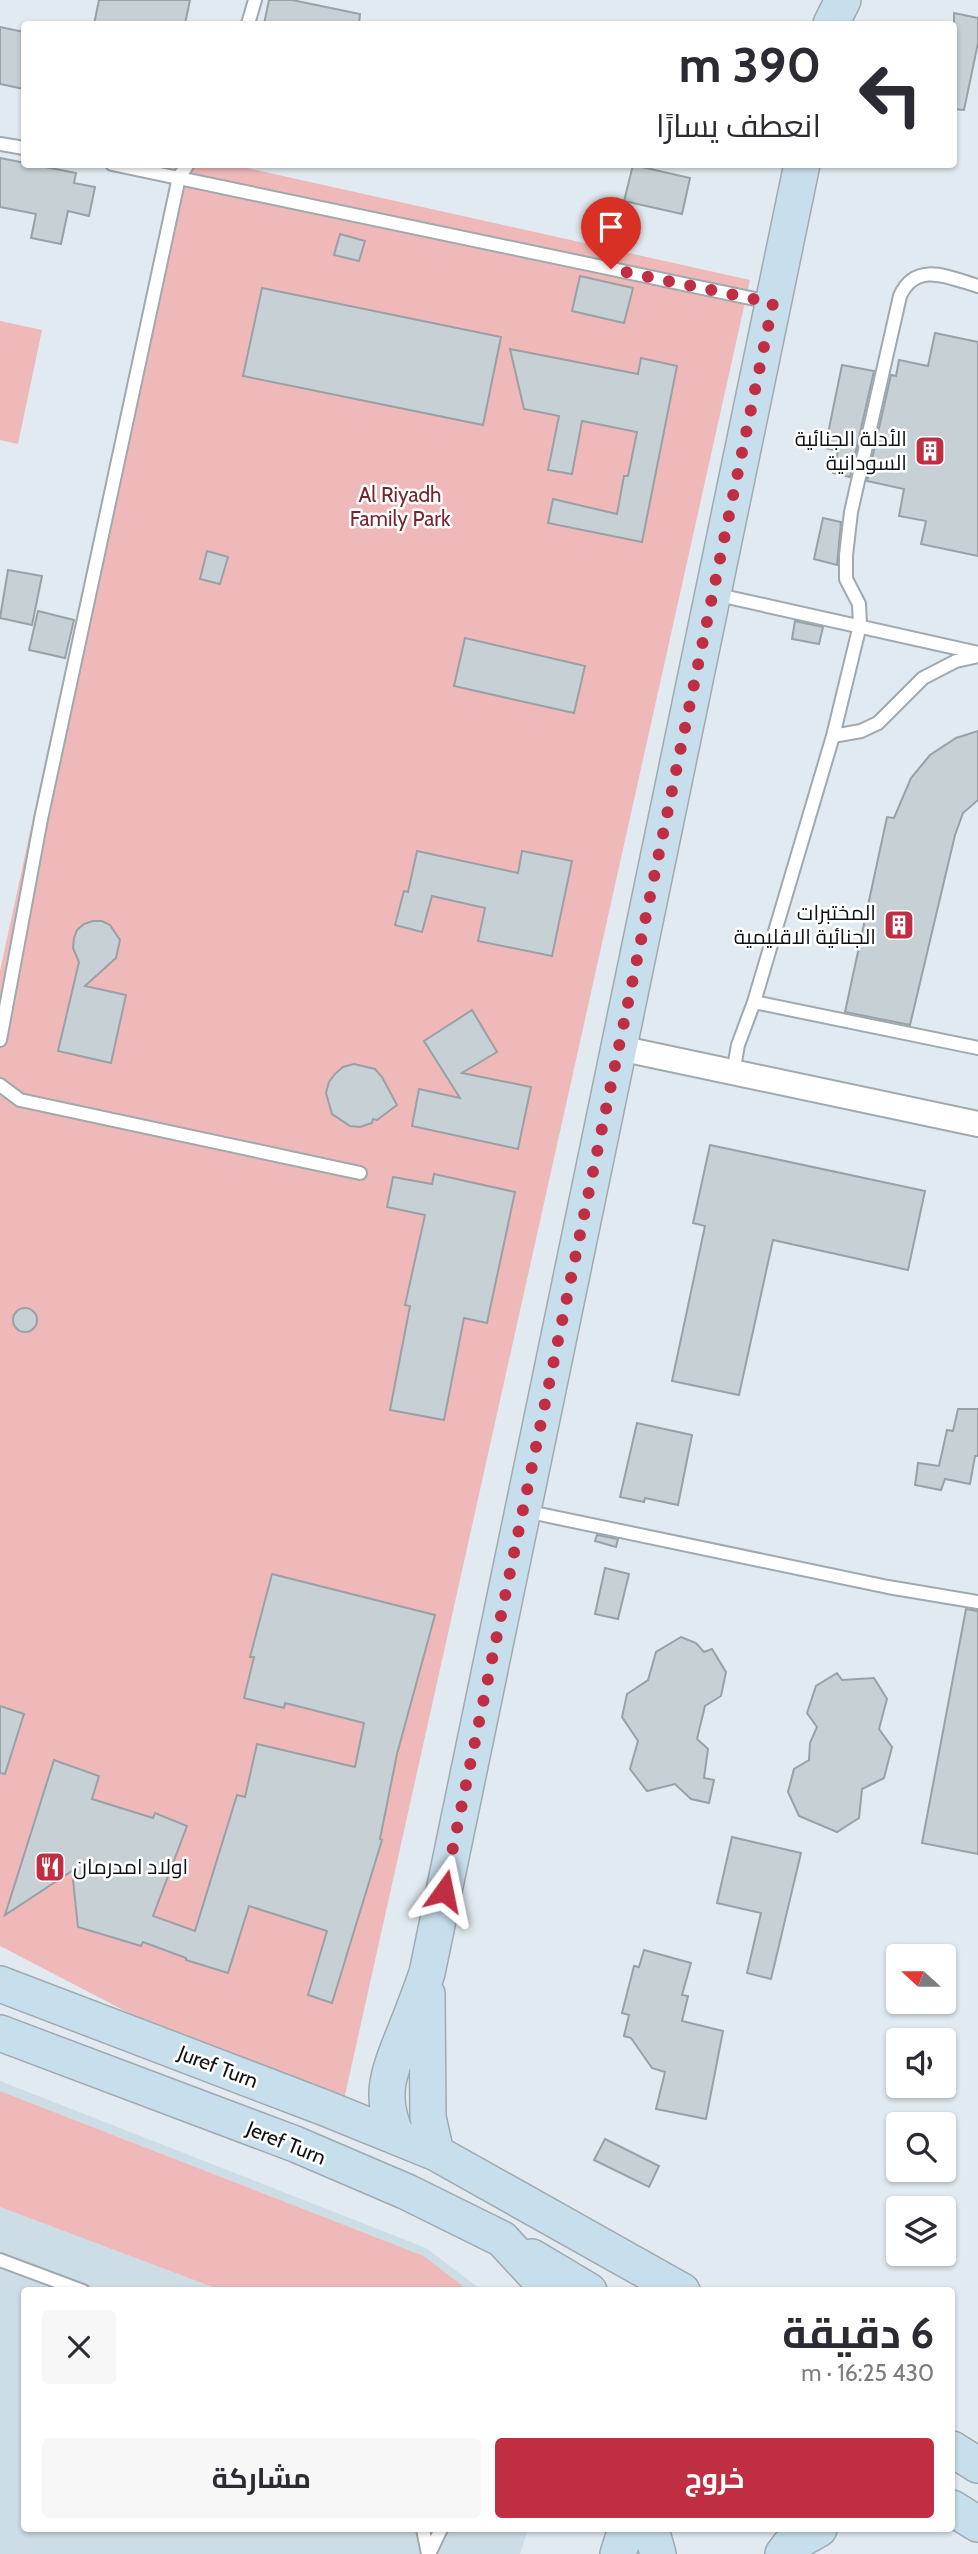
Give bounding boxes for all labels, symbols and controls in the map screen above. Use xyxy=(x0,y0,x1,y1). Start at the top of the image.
text: 390 m xyxy=(679,35,821,94)
icon: left xyxy=(845,49,936,140)
text: انعطف يسارًا xyxy=(656,106,821,145)
pin xyxy=(581,197,641,269)
icon: arrive xyxy=(592,208,630,246)
place label: الأدلة الجنائية السودانية xyxy=(795,426,907,475)
building icon: الأدلة الجنائية السودانية xyxy=(913,434,947,468)
park label: Al Riyadh Family Park xyxy=(350,482,451,531)
place label: المختبرات الجنائية الاقليمية xyxy=(734,900,876,949)
building icon: المختبرات الجنائية الاقليمية xyxy=(882,908,916,942)
restaurant icon: اولاد امدرمان xyxy=(33,1850,67,1884)
place label: اولاد امدرمان xyxy=(73,1854,188,1880)
position arrow xyxy=(407,1854,481,1928)
north arrow xyxy=(886,1944,956,2014)
map controls xyxy=(886,1944,956,2266)
button: sound xyxy=(886,2028,956,2098)
street label: Juref Turn xyxy=(174,2040,262,2093)
button: search xyxy=(886,2112,956,2182)
street label: Jeref Turn xyxy=(242,2115,330,2170)
button: layers xyxy=(886,2196,956,2266)
text: 6 دقيقة xyxy=(782,2307,934,2359)
button: close xyxy=(42,2310,116,2384)
text: 430 m · 16:25 xyxy=(801,2359,934,2387)
button: مشاركة xyxy=(42,2438,481,2518)
button: خروج xyxy=(495,2438,934,2518)

